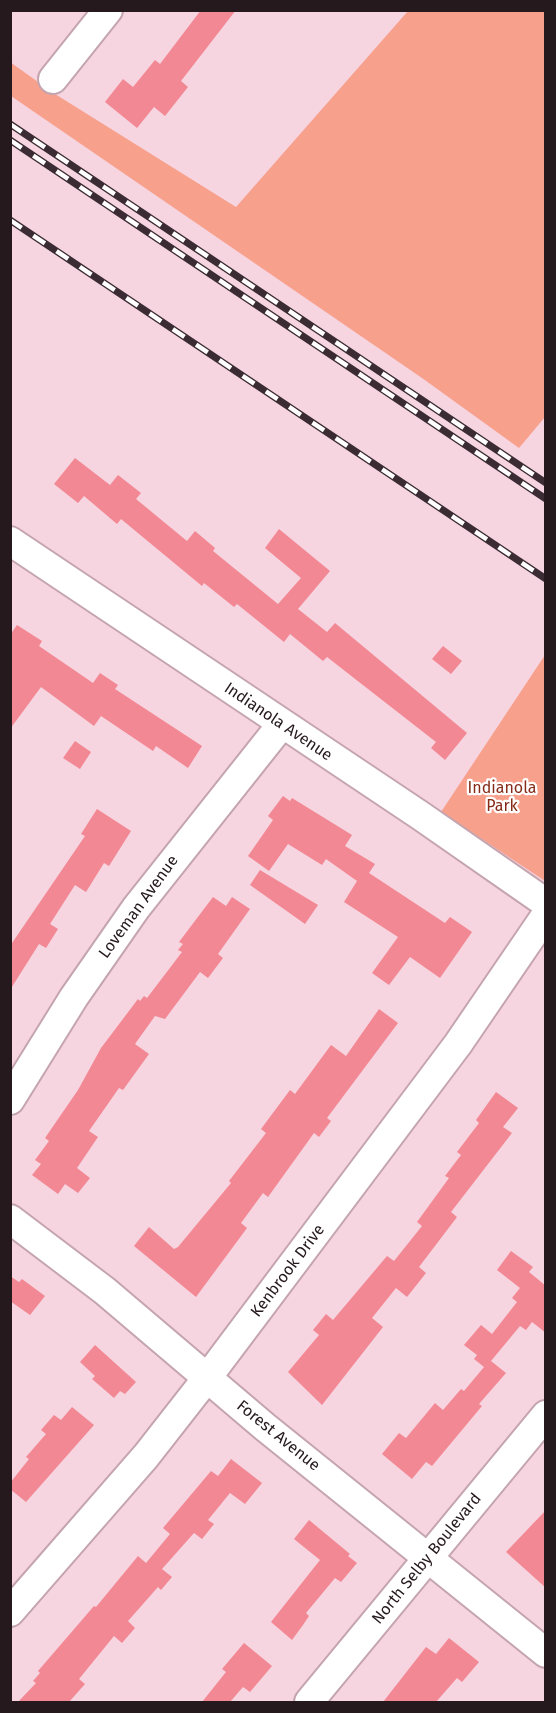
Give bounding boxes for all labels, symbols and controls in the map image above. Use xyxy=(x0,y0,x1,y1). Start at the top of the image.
street label: Indianola Avenue xyxy=(220,679,336,765)
park label: Indianola Park xyxy=(468,779,536,817)
street label: Loveman Avenue xyxy=(95,852,183,962)
street label: Kenbrook Drive xyxy=(247,1221,329,1321)
street label: Forest Avenue xyxy=(232,1397,324,1475)
street label: North Selby Boulevard xyxy=(368,1490,486,1628)

